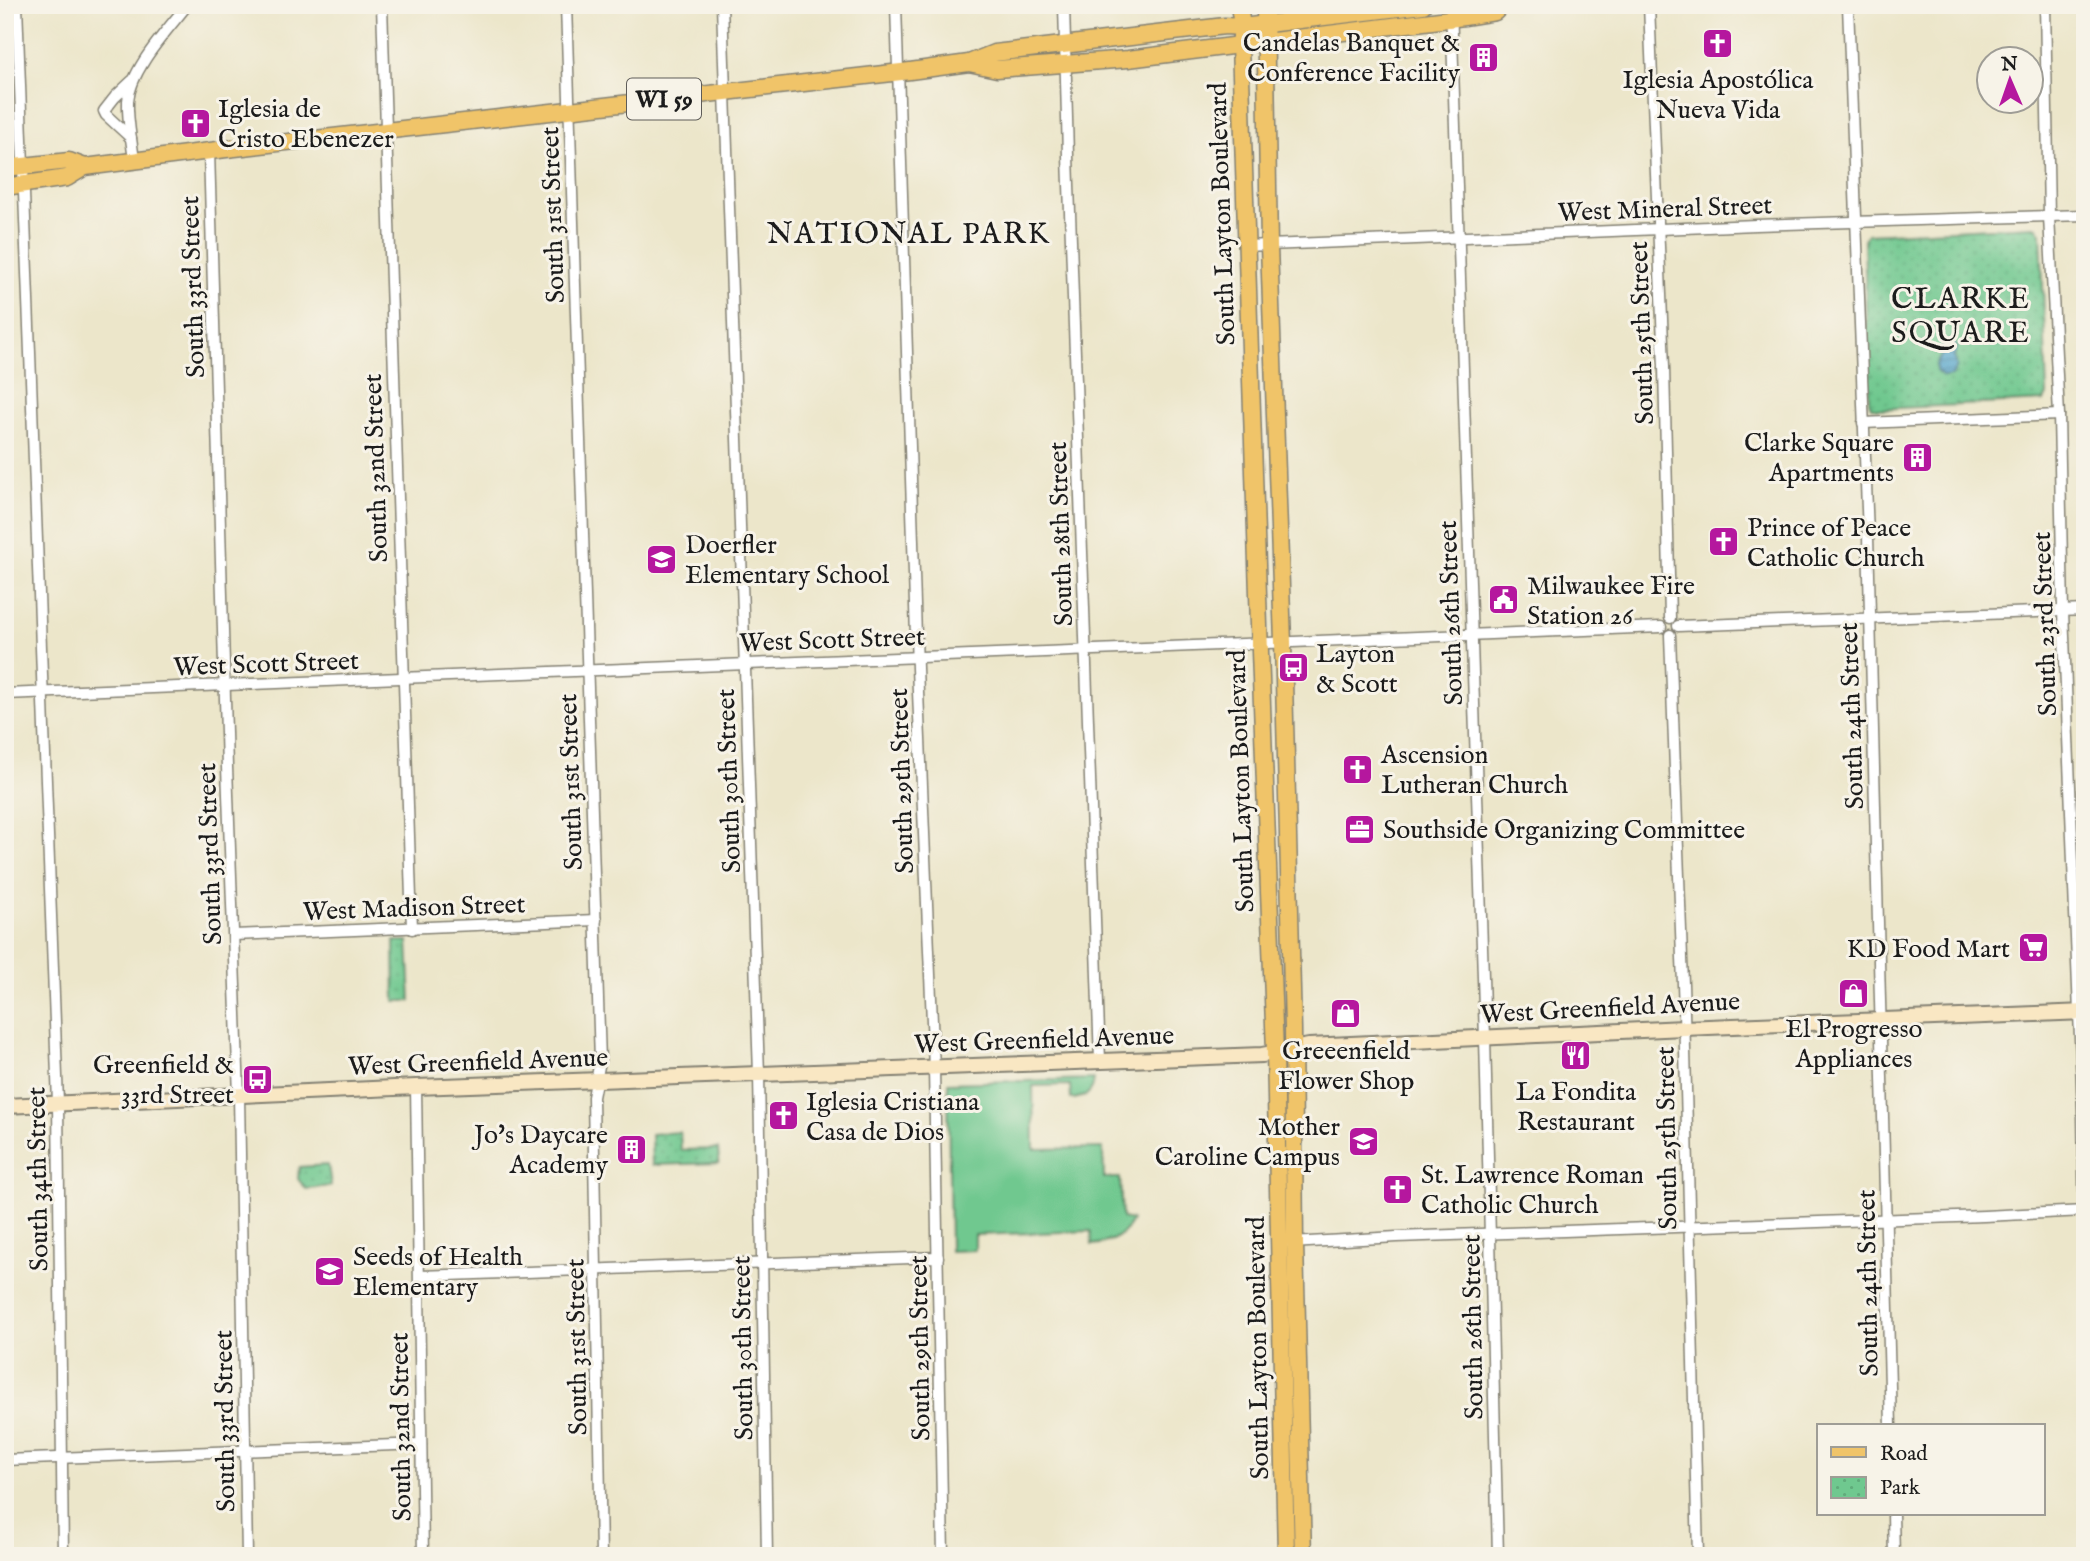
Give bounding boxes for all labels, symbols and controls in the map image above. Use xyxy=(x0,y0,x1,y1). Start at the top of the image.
place label: Candelas Banquet & Conference Facility xyxy=(1243,27,1460,90)
church icon: Iglesia Apostólica Nueva Vida xyxy=(1701,27,1735,61)
building icon: Candelas Banquet & Conference Facility xyxy=(1466,40,1500,74)
north arrow xyxy=(1974,46,2044,116)
text: N xyxy=(2000,53,2019,77)
place label: Iglesia Apostólica Nueva Vida xyxy=(1622,64,1814,127)
road number: WI 59 xyxy=(627,78,701,119)
street label: South Layton Boulevard xyxy=(1201,82,1244,346)
place label: Iglesia de Cristo Ebenezer xyxy=(218,93,394,156)
church icon: Iglesia de Cristo Ebenezer xyxy=(178,106,212,140)
street label: South 31st Street xyxy=(534,126,573,304)
street label: West Mineral Street xyxy=(1557,189,1773,230)
street label: South 33rd Street xyxy=(174,195,213,379)
district label: NATIONAL PARK xyxy=(767,216,1051,254)
street label: South 25th Street xyxy=(1623,240,1662,425)
district label: CLARKE SQUARE xyxy=(1891,281,2031,353)
street label: South 32nd Street xyxy=(357,373,396,563)
place label: Clarke Square Apartments xyxy=(1744,427,1894,490)
building icon: Clarke Square Apartments xyxy=(1900,440,1934,474)
street label: South 28th Street xyxy=(1042,441,1081,627)
place label: Prince of Peace Catholic Church xyxy=(1747,512,1925,575)
street label: South 26th Street xyxy=(1432,520,1471,706)
church icon: Prince of Peace Catholic Church xyxy=(1707,525,1741,559)
place label: Doerfler Elementary School xyxy=(685,529,890,592)
street label: South 23rd Street xyxy=(2026,531,2065,717)
school or university icon: Doerfler Elementary School xyxy=(645,542,679,576)
place label: Milwaukee Fire Station 26 xyxy=(1527,570,1695,633)
public building icon: Milwaukee Fire Station 26 xyxy=(1487,583,1521,617)
street label: West Scott Street xyxy=(739,621,926,660)
street label: South 24th Street xyxy=(1833,622,1872,810)
place label: Layton & Scott xyxy=(1316,638,1398,701)
street label: West Scott Street xyxy=(173,645,360,684)
street label: South Layton Boulevard xyxy=(1220,649,1263,913)
bus stop icon: Layton & Scott xyxy=(1276,651,1310,685)
street label: South 29th Street xyxy=(883,687,922,874)
street label: South 30th Street xyxy=(710,688,749,874)
street label: South 31st Street xyxy=(552,693,591,871)
place label: Ascension Lutheran Church xyxy=(1380,739,1568,802)
church icon: Ascension Lutheran Church xyxy=(1341,752,1375,786)
street label: South 33rd Street xyxy=(191,762,230,946)
office icon: Southside Organizing Committee xyxy=(1343,812,1377,846)
place label: Southside Organizing Committee xyxy=(1383,814,1745,847)
street label: West Madison Street xyxy=(302,888,526,929)
supermarket icon: KD Food Mart xyxy=(2016,931,2050,965)
place label: KD Food Mart xyxy=(1847,933,2010,966)
shop icon: El Progresso Appliances xyxy=(1837,976,1871,1010)
street label: West Greenfield Avenue xyxy=(1479,985,1741,1032)
shop icon: Greeenfield Flower Shop xyxy=(1329,997,1363,1031)
place label: El Progresso Appliances xyxy=(1785,1013,1923,1076)
street label: West Greenfield Avenue xyxy=(913,1019,1175,1062)
place label: Greeenfield Flower Shop xyxy=(1278,1035,1414,1098)
restaurant icon: La Fondita Restaurant xyxy=(1559,1038,1593,1072)
street label: West Greenfield Avenue xyxy=(347,1041,609,1084)
street label: South 25th Street xyxy=(1649,1046,1686,1230)
place label: Greenfield & 33rd Street xyxy=(93,1049,234,1112)
bus stop icon: Greenfield & 33rd Street xyxy=(240,1062,274,1096)
place label: La Fondita Restaurant xyxy=(1516,1076,1637,1139)
street label: South 34th Street xyxy=(20,1086,57,1272)
place label: Iglesia Cristiana Casa de Dios xyxy=(806,1086,980,1149)
church icon: Iglesia Cristiana Casa de Dios xyxy=(766,1099,800,1133)
place label: Mother Caroline Campus xyxy=(1155,1111,1340,1174)
place label: Jo's Daycare Academy xyxy=(471,1119,608,1182)
school or university icon: Mother Caroline Campus xyxy=(1346,1124,1380,1158)
building icon: Jo's Daycare Academy xyxy=(614,1132,648,1166)
place label: St. Lawrence Roman Catholic Church xyxy=(1421,1159,1644,1222)
church icon: St. Lawrence Roman Catholic Church xyxy=(1381,1172,1415,1206)
street label: South 24th Street xyxy=(1850,1189,1887,1377)
street label: South Layton Boulevard xyxy=(1240,1216,1277,1480)
street label: South 26th Street xyxy=(1455,1234,1492,1420)
place label: Seeds of Health Elementary xyxy=(353,1241,523,1304)
school or university icon: Seeds of Health Elementary xyxy=(313,1254,347,1288)
street label: South 30th Street xyxy=(725,1255,762,1441)
street label: South 29th Street xyxy=(902,1255,939,1441)
street label: South 31st Street xyxy=(559,1258,596,1436)
street label: South 33rd Street xyxy=(207,1329,244,1512)
street label: South 32nd Street xyxy=(383,1332,420,1522)
legend xyxy=(1817,1424,2044,1516)
text: Road xyxy=(1880,1441,1928,1468)
text: Park xyxy=(1880,1475,1921,1502)

